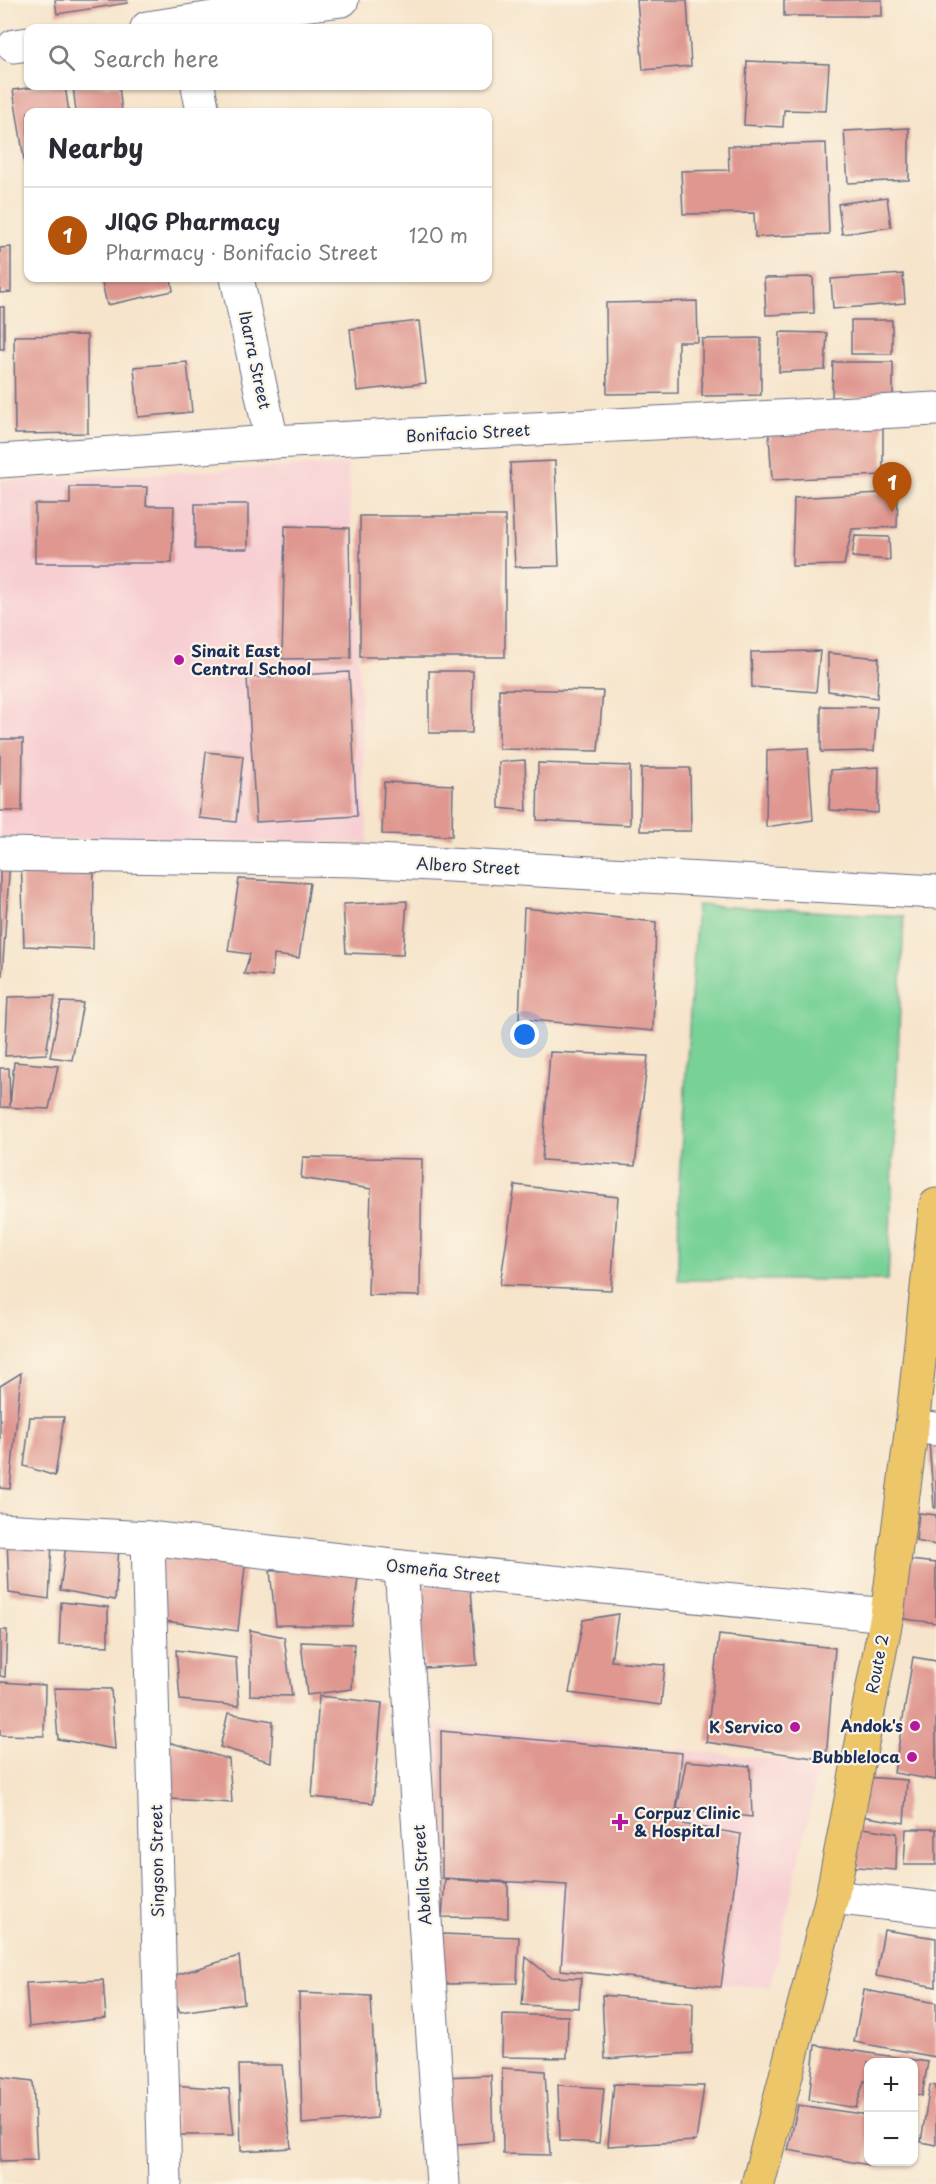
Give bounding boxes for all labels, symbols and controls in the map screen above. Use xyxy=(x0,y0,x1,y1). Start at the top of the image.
search box xyxy=(24,24,492,90)
icon: search xyxy=(45,41,78,74)
text: Search here xyxy=(93,41,219,74)
text: Nearby xyxy=(48,128,143,167)
text: JIQG Pharmacy xyxy=(105,204,280,237)
text: 1 xyxy=(63,220,72,250)
text: 120 m xyxy=(409,220,468,250)
text: Pharmacy · Bonifacio Street xyxy=(105,237,378,267)
street label: Ibarra Street xyxy=(234,308,278,412)
street label: Bonifacio Street xyxy=(405,417,531,447)
pin: 1 xyxy=(872,462,912,512)
place label: Sinait East Central School xyxy=(191,638,311,680)
marker: Sinait East Central School xyxy=(172,653,186,667)
street label: Albero Street xyxy=(416,850,521,880)
your location xyxy=(510,1020,539,1049)
street label: Osmeña Street xyxy=(385,1552,502,1588)
street label: Route 2 xyxy=(859,1632,894,1696)
place label: Andok's xyxy=(840,1713,903,1737)
place label: K Servico xyxy=(709,1714,783,1738)
marker: Andok's xyxy=(908,1719,922,1733)
marker: K Servico xyxy=(788,1720,802,1734)
place label: Bubbleloca xyxy=(812,1744,900,1768)
marker: Bubbleloca xyxy=(905,1750,919,1764)
place label: Corpuz Clinic & Hospital xyxy=(634,1800,741,1842)
street label: Singson Street xyxy=(143,1804,169,1918)
marker: Corpuz Clinic & Hospital xyxy=(611,1813,629,1831)
street label: Abella Street xyxy=(405,1824,436,1926)
map controls xyxy=(864,2058,918,2166)
button: + xyxy=(864,2058,918,2112)
button: − xyxy=(864,2112,918,2166)

